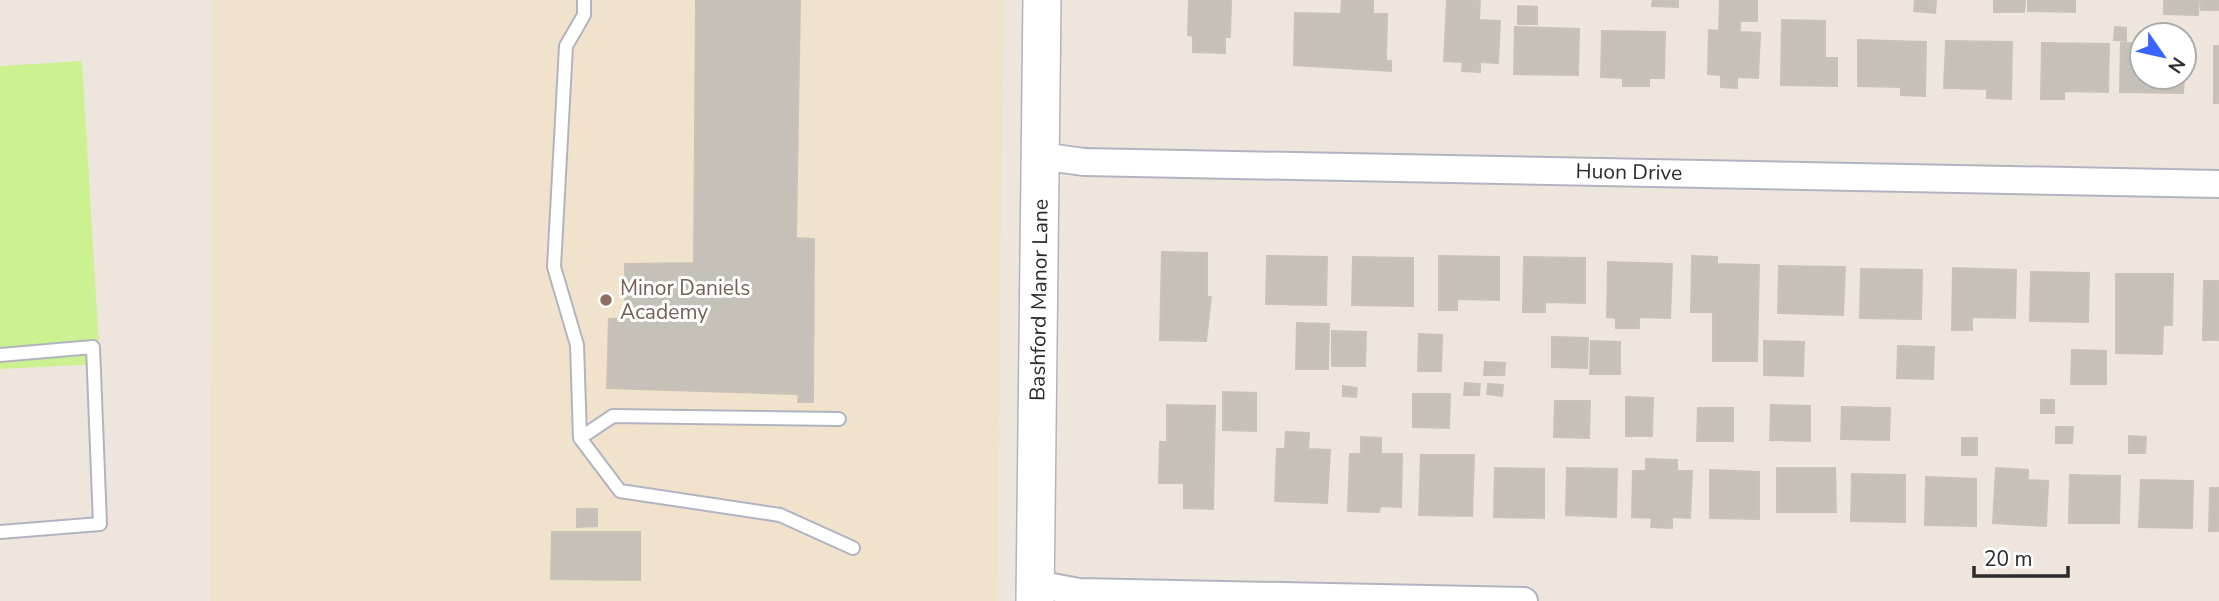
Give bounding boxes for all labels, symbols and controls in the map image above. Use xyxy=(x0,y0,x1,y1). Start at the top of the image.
north arrow xyxy=(2128,21,2198,91)
text: N xyxy=(2162,52,2191,78)
street label: Huon Drive xyxy=(1575,157,1683,187)
street label: Bashford Manor Lane xyxy=(1023,199,1055,401)
place label: Minor Daniels Academy xyxy=(620,274,750,326)
marker: Minor Daniels Academy xyxy=(598,292,614,308)
scale bar xyxy=(1974,534,2068,578)
text: 20 m xyxy=(1984,545,2033,573)

